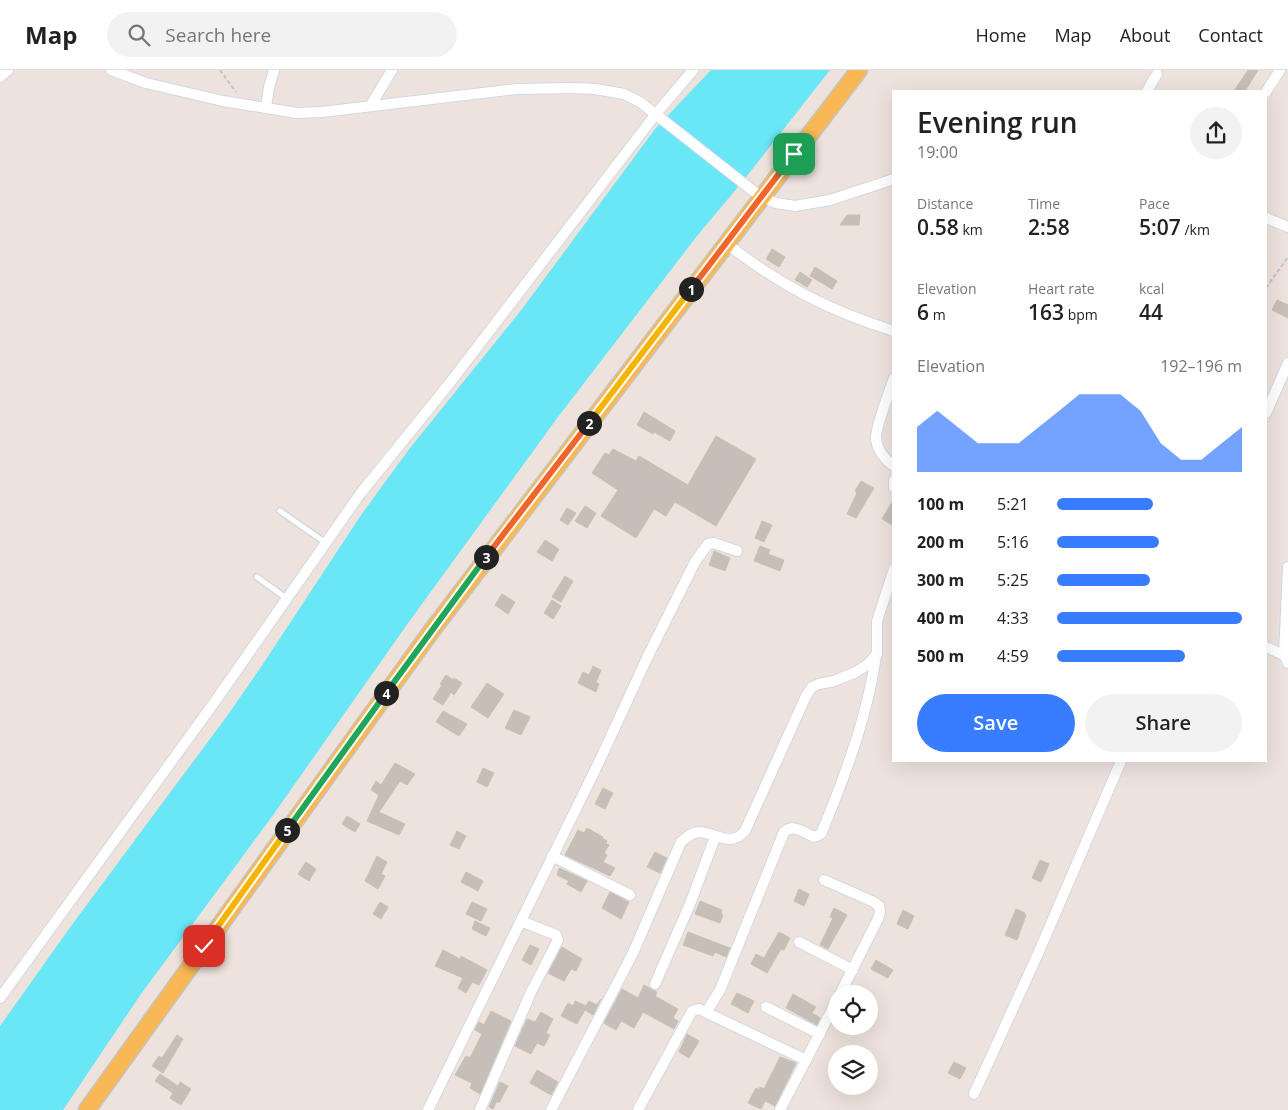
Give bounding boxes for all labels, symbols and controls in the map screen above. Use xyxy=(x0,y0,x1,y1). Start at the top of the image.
search box xyxy=(107,12,457,57)
text: Map xyxy=(25,18,77,51)
icon: search xyxy=(125,21,153,49)
text: Search here xyxy=(165,22,271,48)
text: Home xyxy=(976,23,1026,47)
text: Map xyxy=(1054,23,1092,47)
text: About xyxy=(1120,23,1170,47)
text: Contact xyxy=(1198,23,1263,47)
text: Evening run xyxy=(917,103,1078,141)
button: share xyxy=(1190,107,1242,159)
pin xyxy=(773,133,815,175)
icon: arrive xyxy=(780,140,808,168)
text: 19:00 xyxy=(917,141,958,163)
text: Distance xyxy=(917,194,973,213)
text: Time xyxy=(1028,194,1060,213)
text: Pace xyxy=(1139,194,1170,213)
text: 0.58 xyxy=(917,213,959,241)
text: 2:58 xyxy=(1028,213,1070,241)
text: 5:07 xyxy=(1139,213,1181,241)
text: km xyxy=(959,220,983,239)
text: /km xyxy=(1181,220,1210,239)
pin: 1 xyxy=(678,276,704,302)
text: Elevation xyxy=(917,279,976,298)
text: Heart rate xyxy=(1028,279,1095,298)
text: kcal xyxy=(1139,279,1164,298)
text: 1 xyxy=(687,280,696,299)
text: 6 xyxy=(917,298,929,326)
text: 163 xyxy=(1028,298,1064,326)
text: 44 xyxy=(1139,298,1163,326)
text: m xyxy=(929,305,946,324)
text: bpm xyxy=(1064,305,1098,324)
text: Elevation xyxy=(917,355,985,377)
text: 192–196 m xyxy=(1160,355,1242,377)
pin: 2 xyxy=(576,410,602,436)
text: 2 xyxy=(585,414,594,433)
text: 100 m xyxy=(917,493,964,515)
text: 5:21 xyxy=(997,493,1029,515)
text: 200 m xyxy=(917,531,964,553)
text: 5:16 xyxy=(997,531,1029,553)
pin: 3 xyxy=(474,544,498,570)
text: 3 xyxy=(482,548,491,567)
text: 300 m xyxy=(917,569,964,591)
text: 5:25 xyxy=(997,569,1029,591)
text: 400 m xyxy=(917,607,964,629)
text: 4:33 xyxy=(997,607,1029,629)
text: 500 m xyxy=(917,645,964,667)
text: 4:59 xyxy=(997,645,1029,667)
pin: 4 xyxy=(374,680,398,706)
text: 4 xyxy=(382,684,391,703)
button: Save xyxy=(917,694,1075,752)
button: Share xyxy=(1085,694,1242,752)
pin: 5 xyxy=(274,818,300,842)
text: 5 xyxy=(283,821,292,840)
pin xyxy=(183,925,225,967)
icon: check xyxy=(190,932,218,960)
map controls xyxy=(828,985,878,1095)
button: locate xyxy=(828,985,878,1035)
button: layers xyxy=(828,1045,878,1095)

